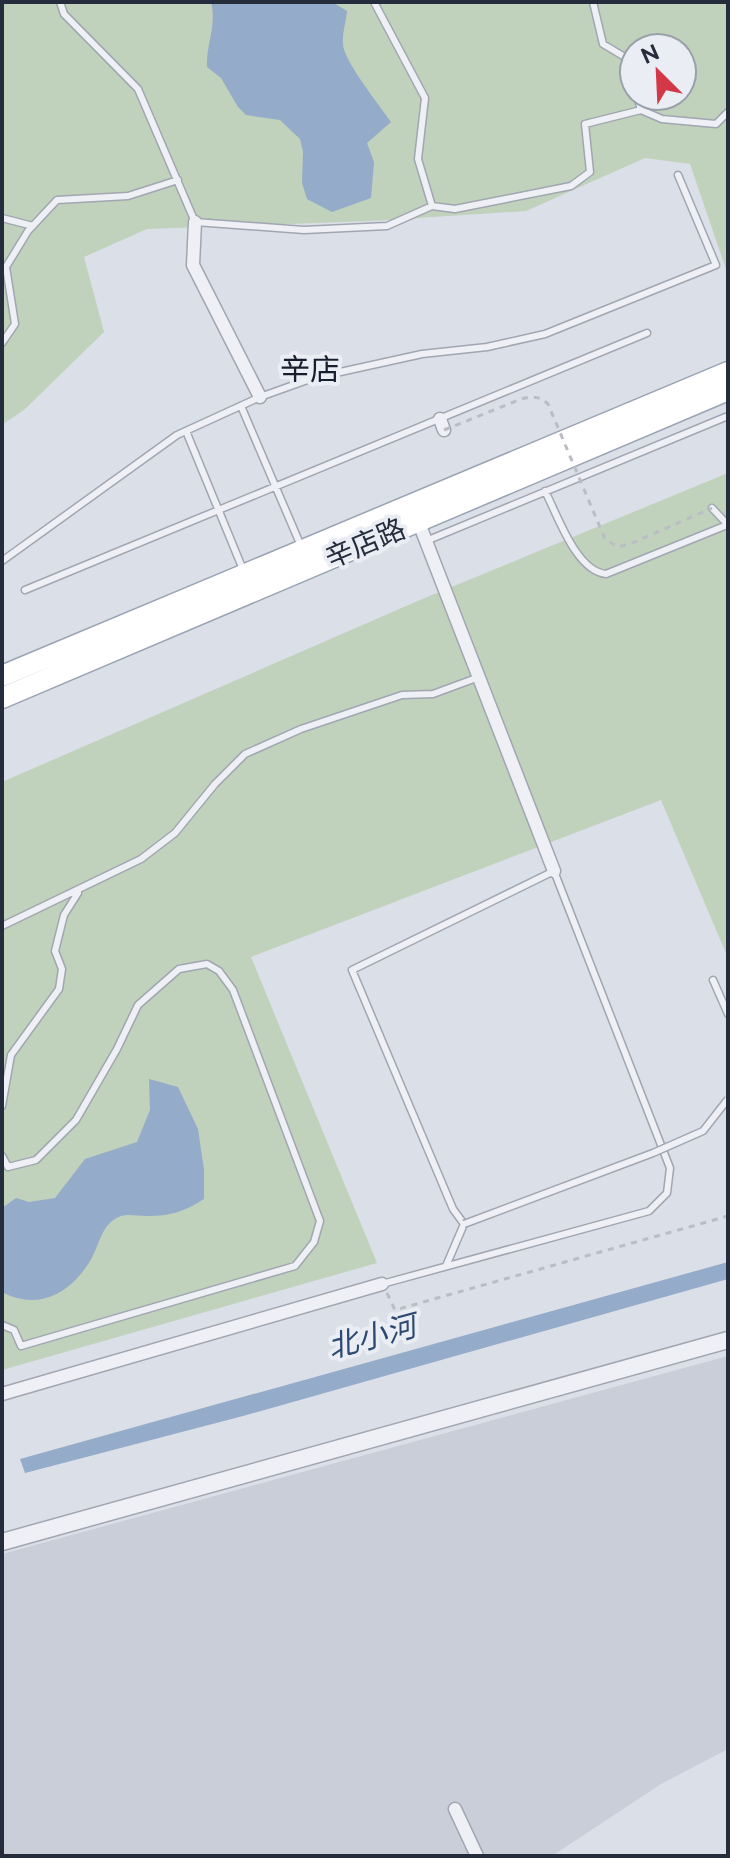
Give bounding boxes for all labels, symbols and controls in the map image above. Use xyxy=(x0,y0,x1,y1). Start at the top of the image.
north arrow xyxy=(618,32,698,112)
text: N xyxy=(637,38,663,69)
district label: 辛店 xyxy=(280,352,340,387)
street label: 辛店路 xyxy=(320,512,410,575)
water label: 北小河 xyxy=(324,1307,425,1365)

